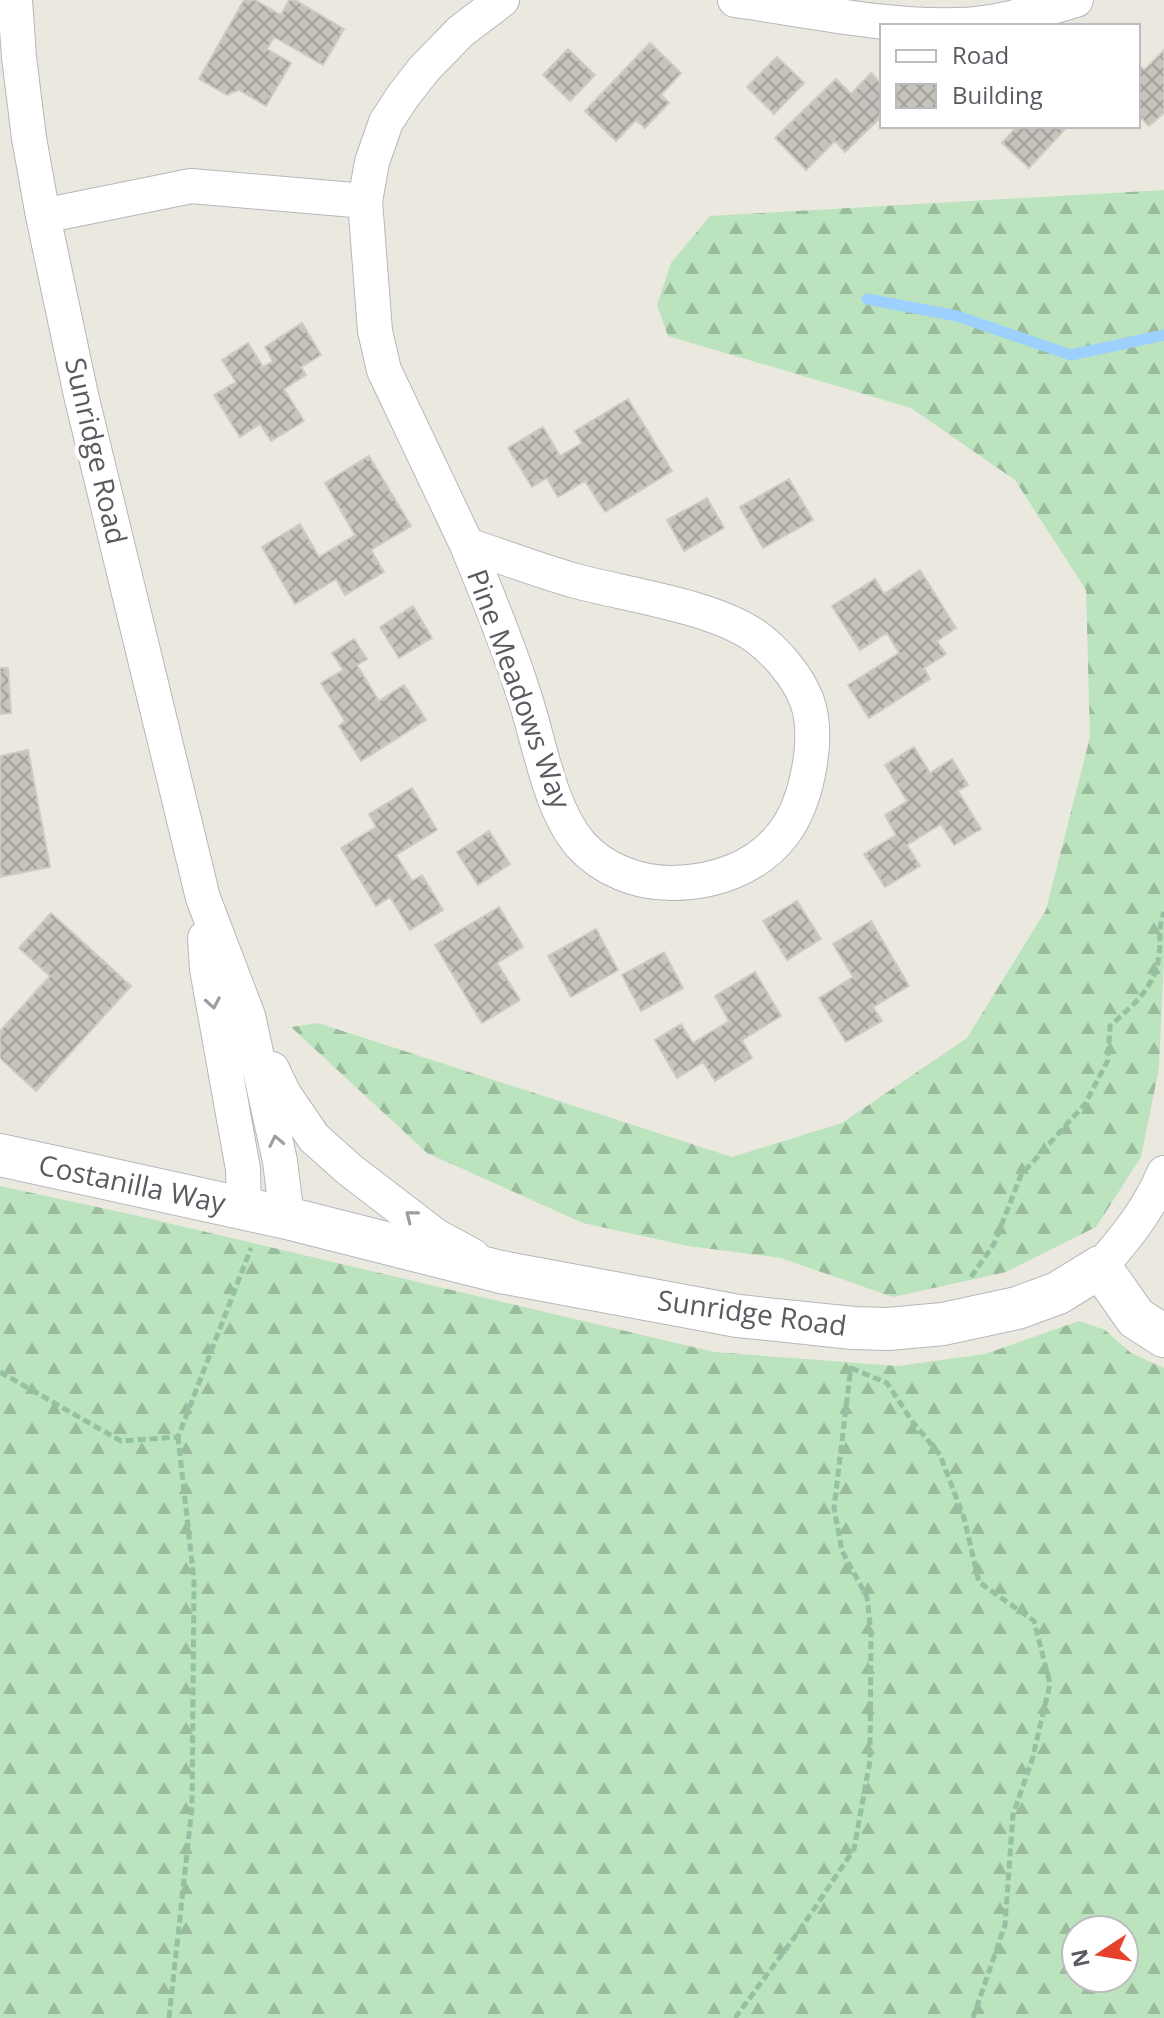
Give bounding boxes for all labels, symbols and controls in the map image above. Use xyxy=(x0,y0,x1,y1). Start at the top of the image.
legend xyxy=(880,24,1140,128)
text: Road xyxy=(952,38,1009,71)
text: Building xyxy=(952,78,1043,111)
street label: Sunridge Road xyxy=(57,354,137,548)
street label: Pine Meadows Way xyxy=(459,564,581,815)
one-way arrow xyxy=(204,997,221,1010)
one-way arrow xyxy=(268,1134,285,1147)
street label: Costanilla Way xyxy=(35,1145,230,1222)
one-way arrow xyxy=(406,1211,420,1226)
street label: Sunridge Road xyxy=(655,1280,849,1344)
north arrow xyxy=(1060,1914,1140,1994)
text: N xyxy=(1063,1946,1096,1970)

